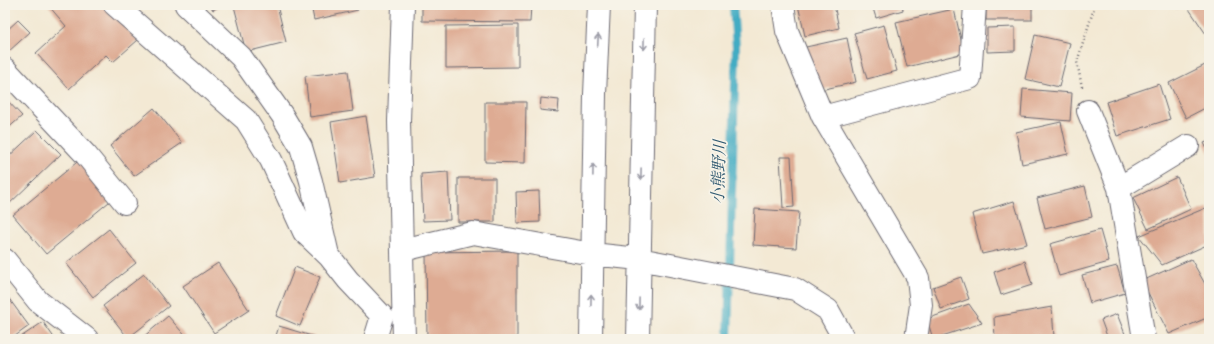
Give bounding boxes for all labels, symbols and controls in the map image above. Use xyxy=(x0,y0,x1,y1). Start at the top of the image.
one-way arrow xyxy=(594,34,601,47)
one-way arrow xyxy=(640,37,648,50)
water label: 小熊野川 xyxy=(708,138,730,204)
one-way arrow xyxy=(589,164,597,177)
one-way arrow xyxy=(637,167,645,180)
one-way arrow xyxy=(587,294,595,307)
one-way arrow xyxy=(635,297,643,310)

